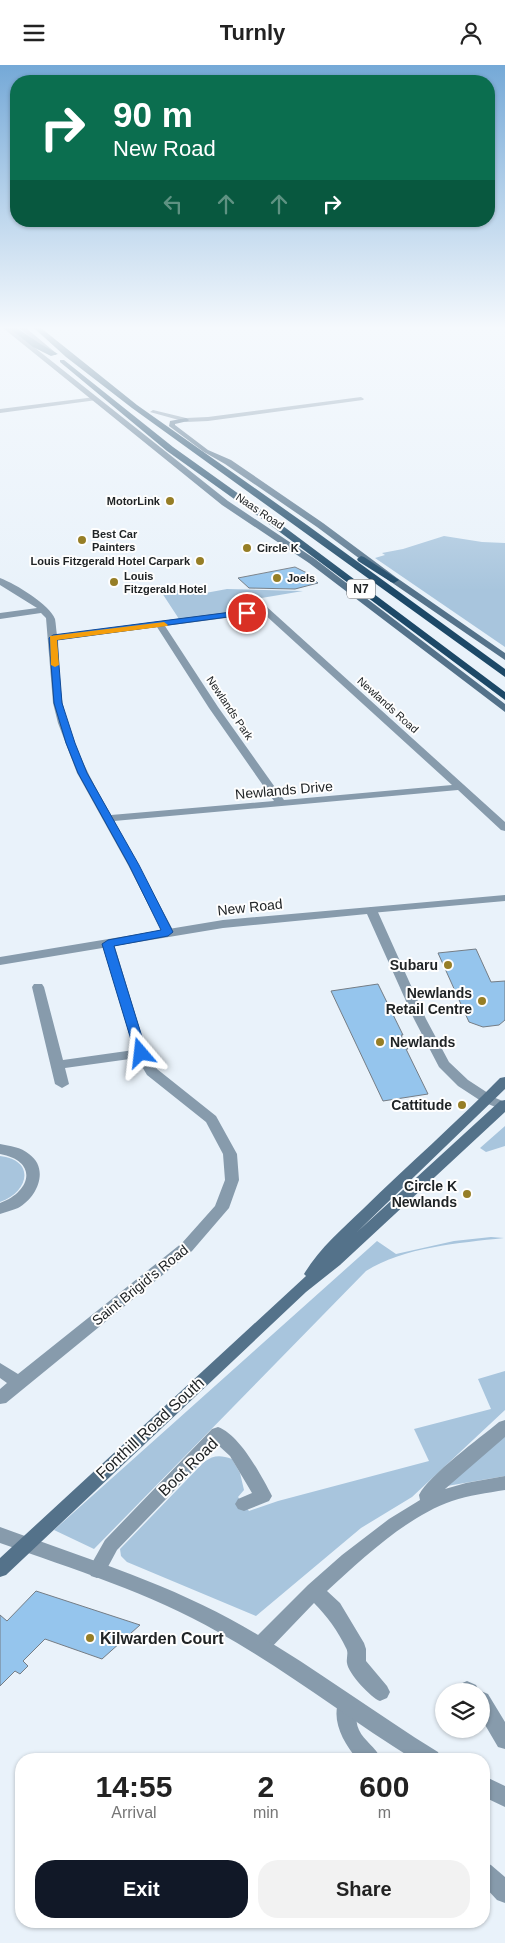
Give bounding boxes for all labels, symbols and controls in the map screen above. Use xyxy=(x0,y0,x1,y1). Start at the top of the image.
icon: menu xyxy=(20,19,48,47)
icon: person xyxy=(457,19,485,47)
text: Turnly xyxy=(220,20,285,45)
icon: right xyxy=(30,95,95,160)
text: 90 m xyxy=(113,95,193,134)
text: New Road xyxy=(113,136,216,161)
icon: left xyxy=(159,190,187,218)
icon: ahead xyxy=(212,190,240,218)
icon: ahead xyxy=(265,190,293,218)
icon: right xyxy=(318,190,346,218)
street label: Naas Road xyxy=(234,491,286,531)
place label: MotorLink xyxy=(107,495,161,507)
marker: MotorLink xyxy=(164,495,176,507)
place label: Best Car Painters xyxy=(92,528,138,553)
marker: Best Car Painters xyxy=(76,534,88,546)
marker: Circle K xyxy=(241,542,253,554)
place label: Circle K xyxy=(257,542,299,554)
place label: Louis Fitzgerald Hotel Carpark xyxy=(30,555,191,567)
marker: Louis Fitzgerald Hotel Carpark xyxy=(194,555,206,567)
place label: Louis Fitzgerald Hotel xyxy=(124,570,207,595)
marker: Joels xyxy=(271,572,283,584)
place label: Joels xyxy=(287,572,315,584)
marker: Louis Fitzgerald Hotel xyxy=(108,576,120,588)
road number: N7 xyxy=(347,579,375,599)
pin xyxy=(226,592,268,634)
icon: arrive xyxy=(233,599,261,627)
street label: Newlands Park xyxy=(204,674,256,742)
street label: Newlands Road xyxy=(355,675,421,735)
street label: Newlands Drive xyxy=(234,778,334,802)
street label: New Road xyxy=(217,896,283,918)
place label: Subaru xyxy=(390,957,438,973)
marker: Subaru xyxy=(442,959,454,971)
place label: Newlands Retail Centre xyxy=(386,985,472,1017)
marker: Newlands Retail Centre xyxy=(476,995,488,1007)
position arrow xyxy=(114,1026,166,1078)
place label: Newlands xyxy=(390,1034,456,1050)
marker: Newlands xyxy=(374,1036,386,1048)
place label: Cattitude xyxy=(391,1097,452,1113)
marker: Cattitude xyxy=(456,1099,468,1111)
place label: Circle K Newlands xyxy=(392,1178,457,1210)
marker: Circle K Newlands xyxy=(461,1188,473,1200)
street label: Saint Brigid's Road xyxy=(89,1241,191,1329)
street label: Fonthill Road South xyxy=(93,1374,207,1482)
street label: Boot Road xyxy=(155,1435,221,1499)
place label: Kilwarden Court xyxy=(100,1630,224,1647)
marker: Kilwarden Court xyxy=(84,1632,96,1644)
map controls xyxy=(435,1683,490,1738)
button: layers xyxy=(435,1683,490,1738)
text: 14:55 xyxy=(96,1770,172,1803)
text: 2 xyxy=(257,1770,274,1803)
text: 600 xyxy=(359,1770,409,1803)
text: Arrival xyxy=(111,1804,157,1821)
text: min xyxy=(253,1804,279,1821)
text: m xyxy=(378,1804,391,1821)
button: Exit xyxy=(35,1860,248,1918)
button: Share xyxy=(258,1860,470,1918)

